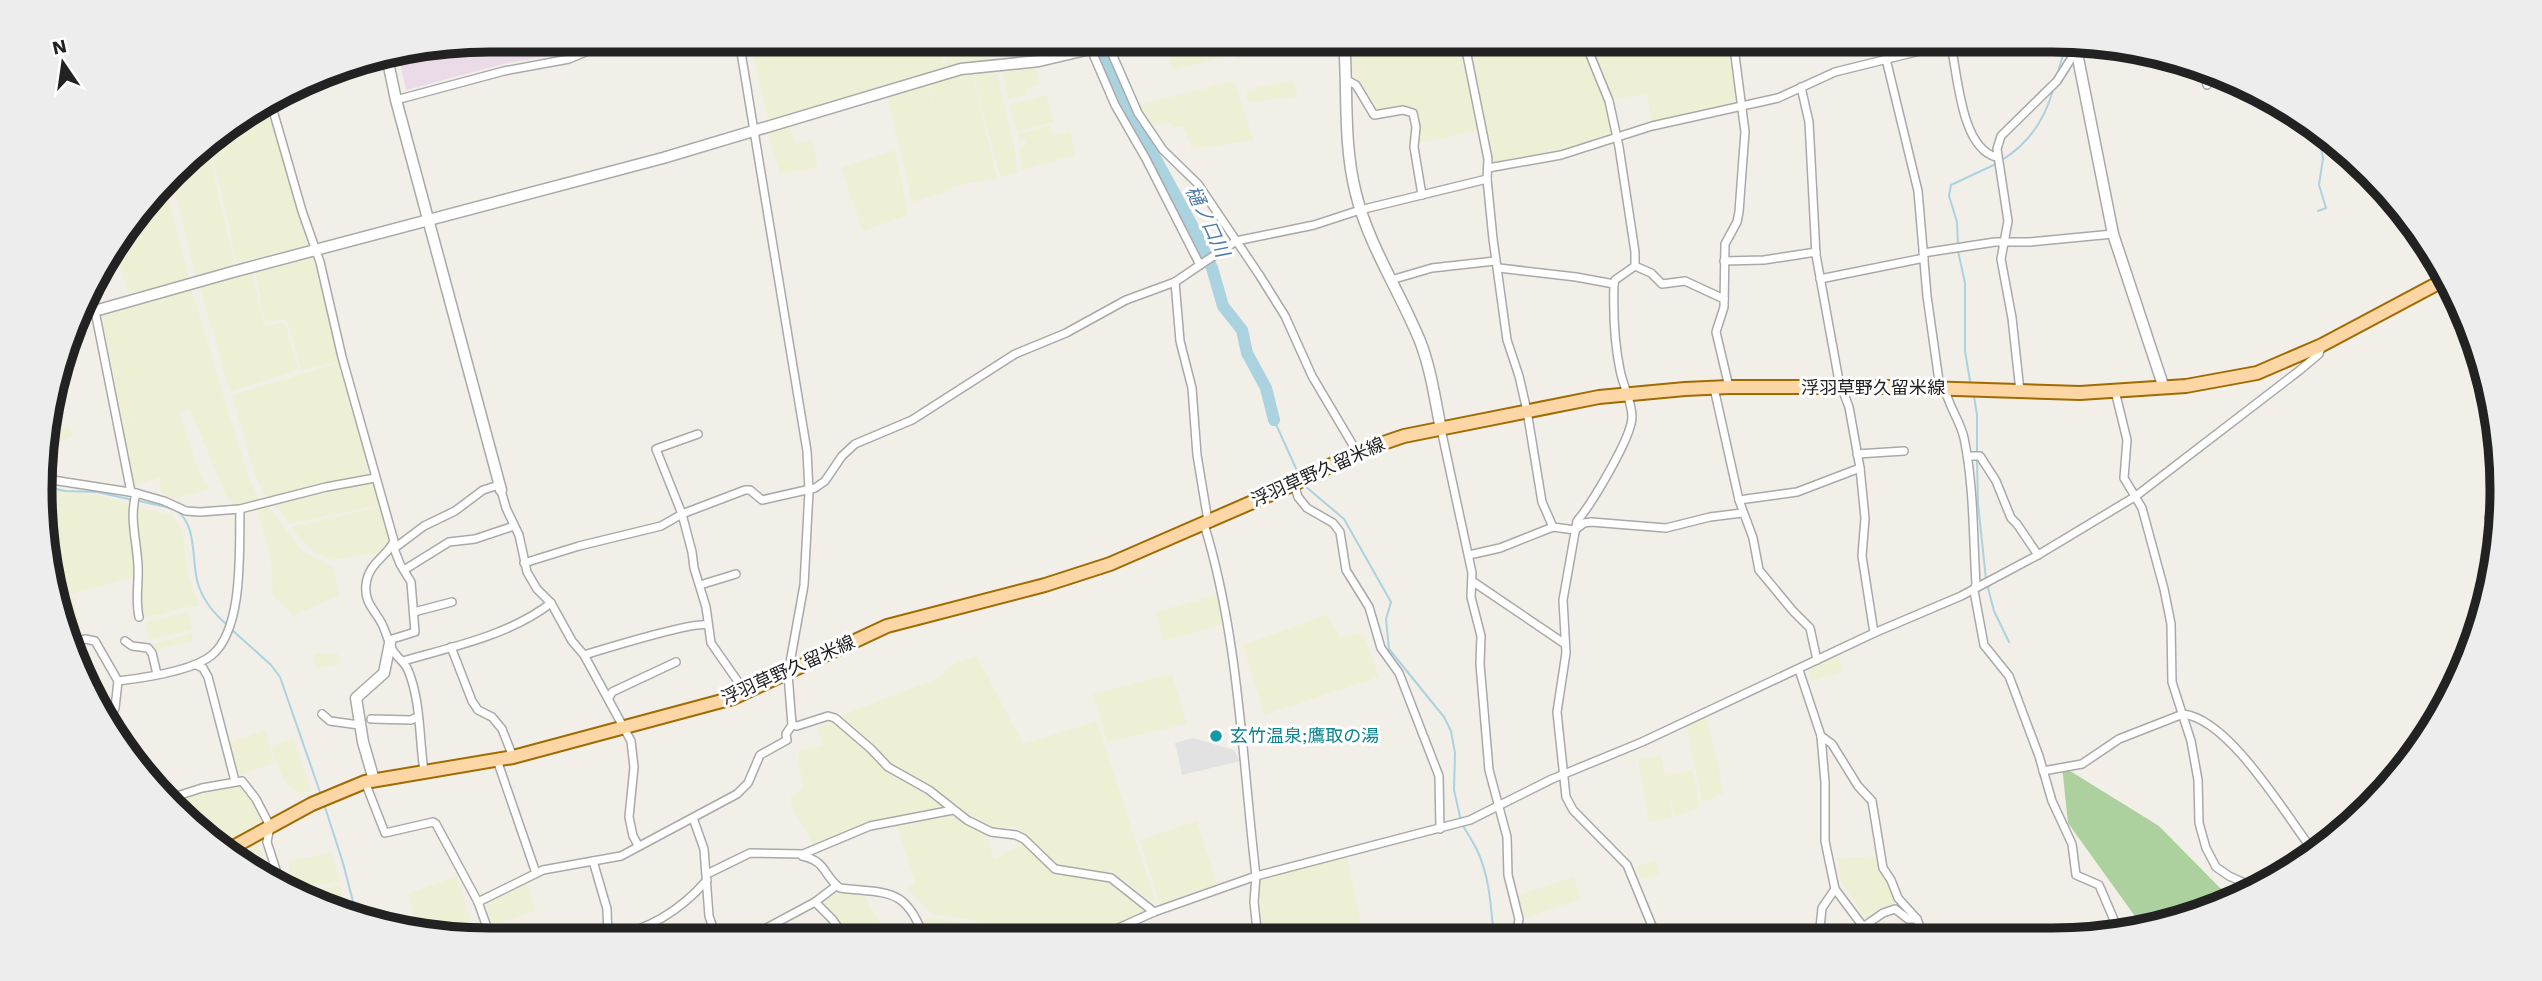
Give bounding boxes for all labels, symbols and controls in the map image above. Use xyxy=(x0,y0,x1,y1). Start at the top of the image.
north arrow xyxy=(28,28,98,98)
text: N xyxy=(50,34,69,60)
water label: 樋ノ口川 xyxy=(1181,182,1235,262)
street label: 浮羽草野久留米線 xyxy=(1801,377,1945,398)
street label: 浮羽草野久留米線 xyxy=(1248,433,1388,510)
street label: 浮羽草野久留米線 xyxy=(718,631,858,708)
place label: 玄竹温泉;鷹取の湯 xyxy=(1230,725,1379,746)
marker: 玄竹温泉;鷹取の湯 xyxy=(1208,728,1224,744)

